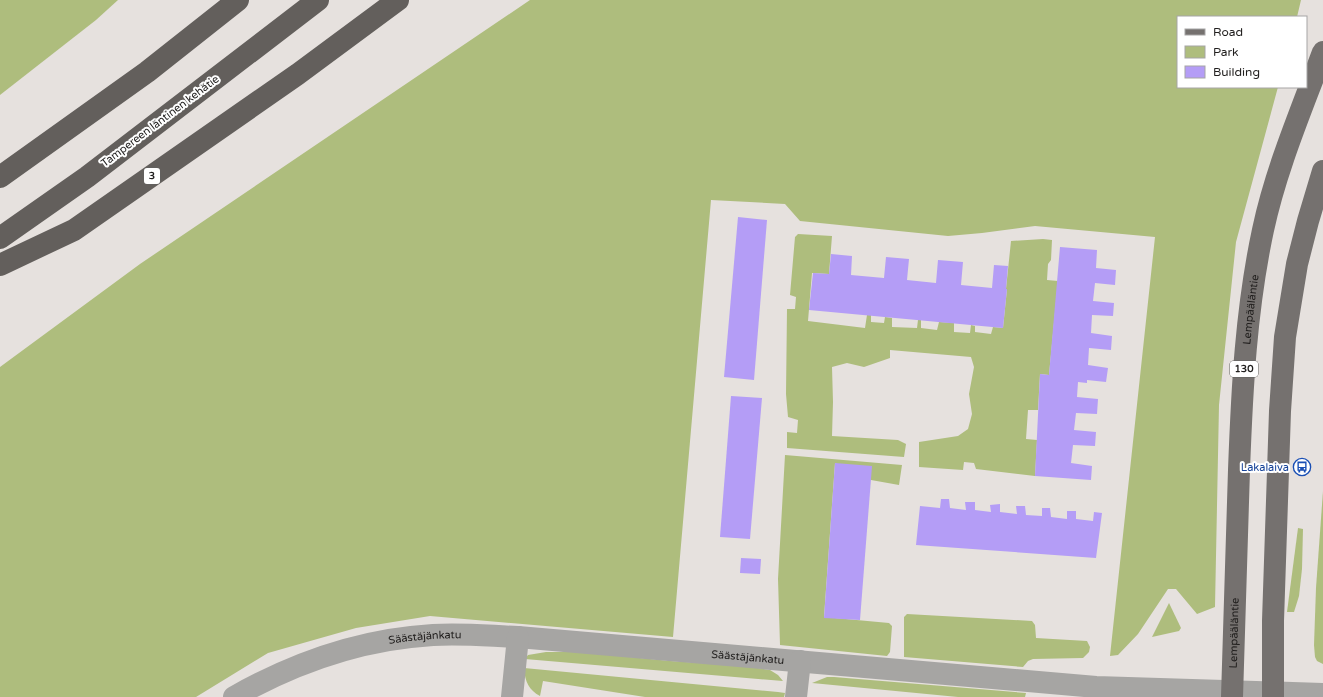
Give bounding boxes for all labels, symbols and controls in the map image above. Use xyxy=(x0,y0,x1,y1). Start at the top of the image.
legend xyxy=(1177,16,1307,88)
text: Road xyxy=(1213,25,1243,39)
text: Park xyxy=(1213,45,1239,59)
text: Building xyxy=(1213,65,1260,79)
street label: Tampereen läntinen kehätie xyxy=(98,72,222,170)
road number: 3 xyxy=(144,168,160,184)
street label: Lempääläntie xyxy=(1240,274,1261,345)
road number: 130 xyxy=(1230,361,1258,377)
bus stop icon: Lakalaiva xyxy=(1292,457,1312,477)
place label: Lakalaiva xyxy=(1241,461,1289,474)
street label: Lempääläntie xyxy=(1226,597,1241,669)
street label: Säästäjänkatu xyxy=(387,628,462,647)
street label: Säästäjänkatu xyxy=(711,647,785,667)

